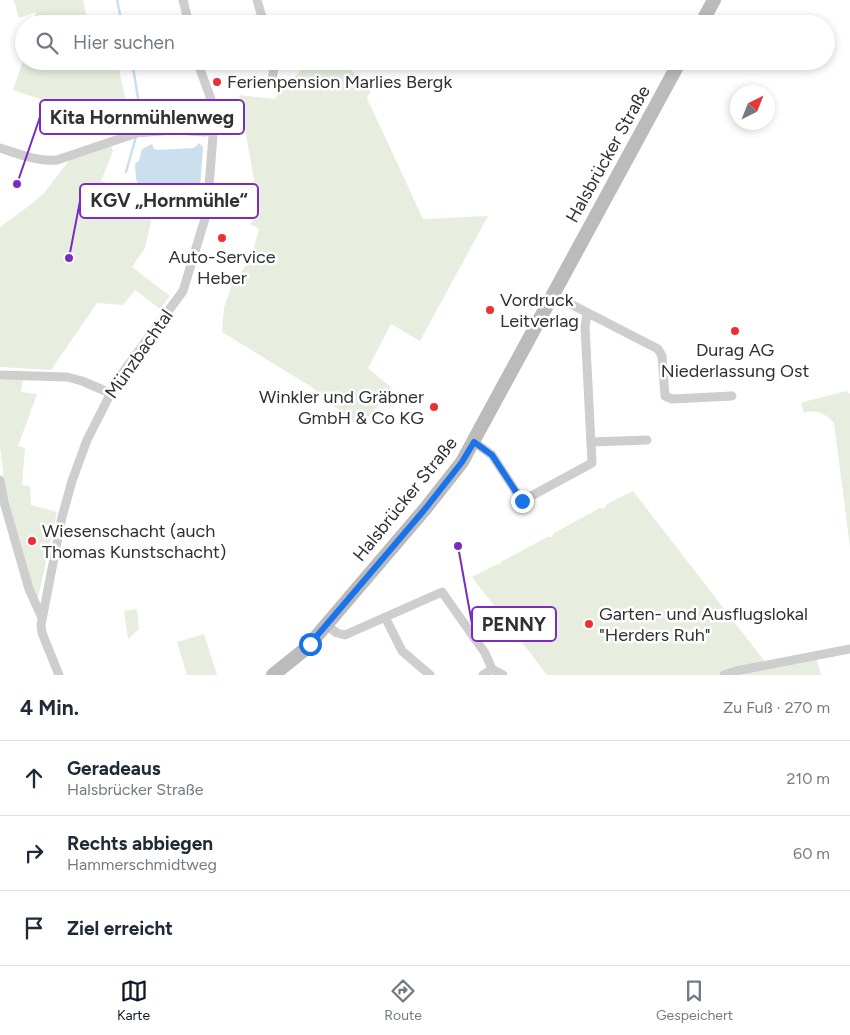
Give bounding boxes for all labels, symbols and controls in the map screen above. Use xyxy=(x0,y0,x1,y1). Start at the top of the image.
search box xyxy=(15,15,835,70)
icon: search xyxy=(33,29,61,57)
text: Hier suchen xyxy=(73,31,174,54)
place label: Ferienpension Marlies Bergk xyxy=(227,71,452,93)
marker: Ferienpension Marlies Bergk xyxy=(211,76,223,88)
street label: Halsbrücker Straße xyxy=(561,81,655,226)
north arrow xyxy=(730,85,775,130)
callout: Kita Hornmühlenweg xyxy=(40,100,244,134)
text: Kita Hornmühlenweg xyxy=(50,106,234,129)
callout: KGV „Hornmühle“ xyxy=(80,184,258,218)
text: KGV „Hornmühle“ xyxy=(90,189,248,212)
marker: Auto-Service Heber xyxy=(216,232,228,244)
place label: Auto-Service Heber xyxy=(168,246,276,289)
place label: Vordruck Leitverlag xyxy=(500,289,579,332)
marker: Vordruck Leitverlag xyxy=(484,304,496,316)
street label: Münzbachtal xyxy=(100,305,178,403)
marker: Durag AG Niederlassung Ost xyxy=(729,325,741,337)
place label: Durag AG Niederlassung Ost xyxy=(661,339,809,382)
place label: Winkler und Gräbner GmbH & Co KG xyxy=(259,386,424,429)
marker: Winkler und Gräbner GmbH & Co KG xyxy=(428,401,440,413)
street label: Halsbrücker Straße xyxy=(348,432,462,566)
route end xyxy=(511,490,534,513)
place label: Wiesenschacht (auch Thomas Kunstschacht) xyxy=(42,520,226,563)
marker: Wiesenschacht (auch Thomas Kunstschacht) xyxy=(26,535,38,547)
place label: Garten- und Ausflugslokal "Herders Ruh" xyxy=(599,603,808,646)
callout: PENNY xyxy=(472,607,556,641)
text: PENNY xyxy=(482,613,547,636)
marker: Garten- und Ausflugslokal "Herders Ruh" xyxy=(583,618,595,630)
route start xyxy=(299,633,322,656)
text: 4 Min. xyxy=(20,695,79,720)
text: Zu Fuß · 270 m xyxy=(723,698,830,717)
text: Geradeaus xyxy=(67,757,161,780)
icon: ahead xyxy=(20,764,48,792)
text: 210 m xyxy=(787,769,830,788)
text: Halsbrücker Straße xyxy=(67,780,203,799)
text: Rechts abbiegen xyxy=(67,832,213,855)
icon: right xyxy=(20,839,48,867)
text: 60 m xyxy=(793,844,830,863)
text: Hammerschmidtweg xyxy=(67,855,217,874)
icon: arrive xyxy=(20,914,48,942)
text: Ziel erreicht xyxy=(67,917,173,940)
tab: Karte xyxy=(117,977,150,1024)
tab: Route xyxy=(384,977,422,1024)
tab: Gespeichert xyxy=(656,977,733,1024)

